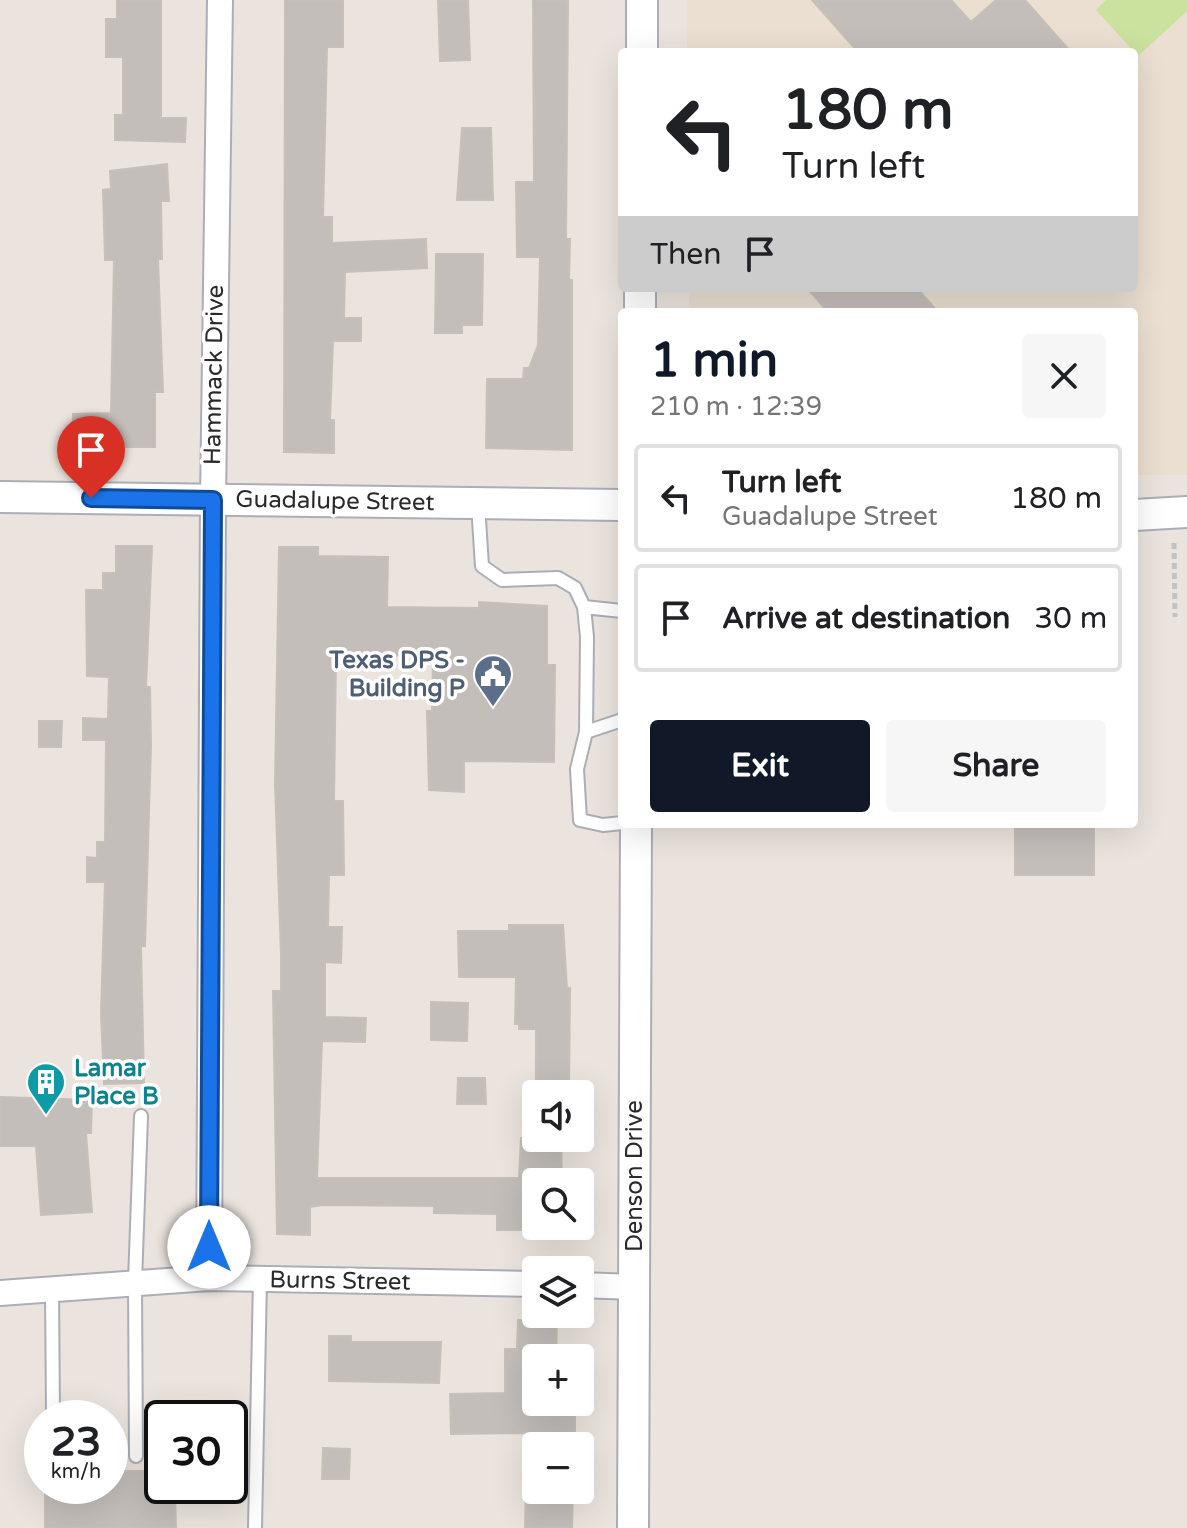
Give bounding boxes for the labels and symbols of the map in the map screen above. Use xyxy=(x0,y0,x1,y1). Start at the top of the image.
street label: Hammack Drive xyxy=(198,285,230,465)
pin xyxy=(57,416,125,498)
street label: Guadalupe Street xyxy=(235,485,435,517)
place label: Texas DPS - Building P xyxy=(328,646,465,703)
public building icon: Texas DPS - Building P xyxy=(472,653,514,708)
place label: Lamar Place B xyxy=(74,1054,159,1111)
building icon: Lamar Place B xyxy=(25,1061,67,1116)
street label: Denson Drive xyxy=(620,1100,649,1252)
position arrow xyxy=(167,1205,251,1289)
street label: Burns Street xyxy=(269,1265,411,1297)
speed limit sign: 30 xyxy=(144,1400,248,1504)

